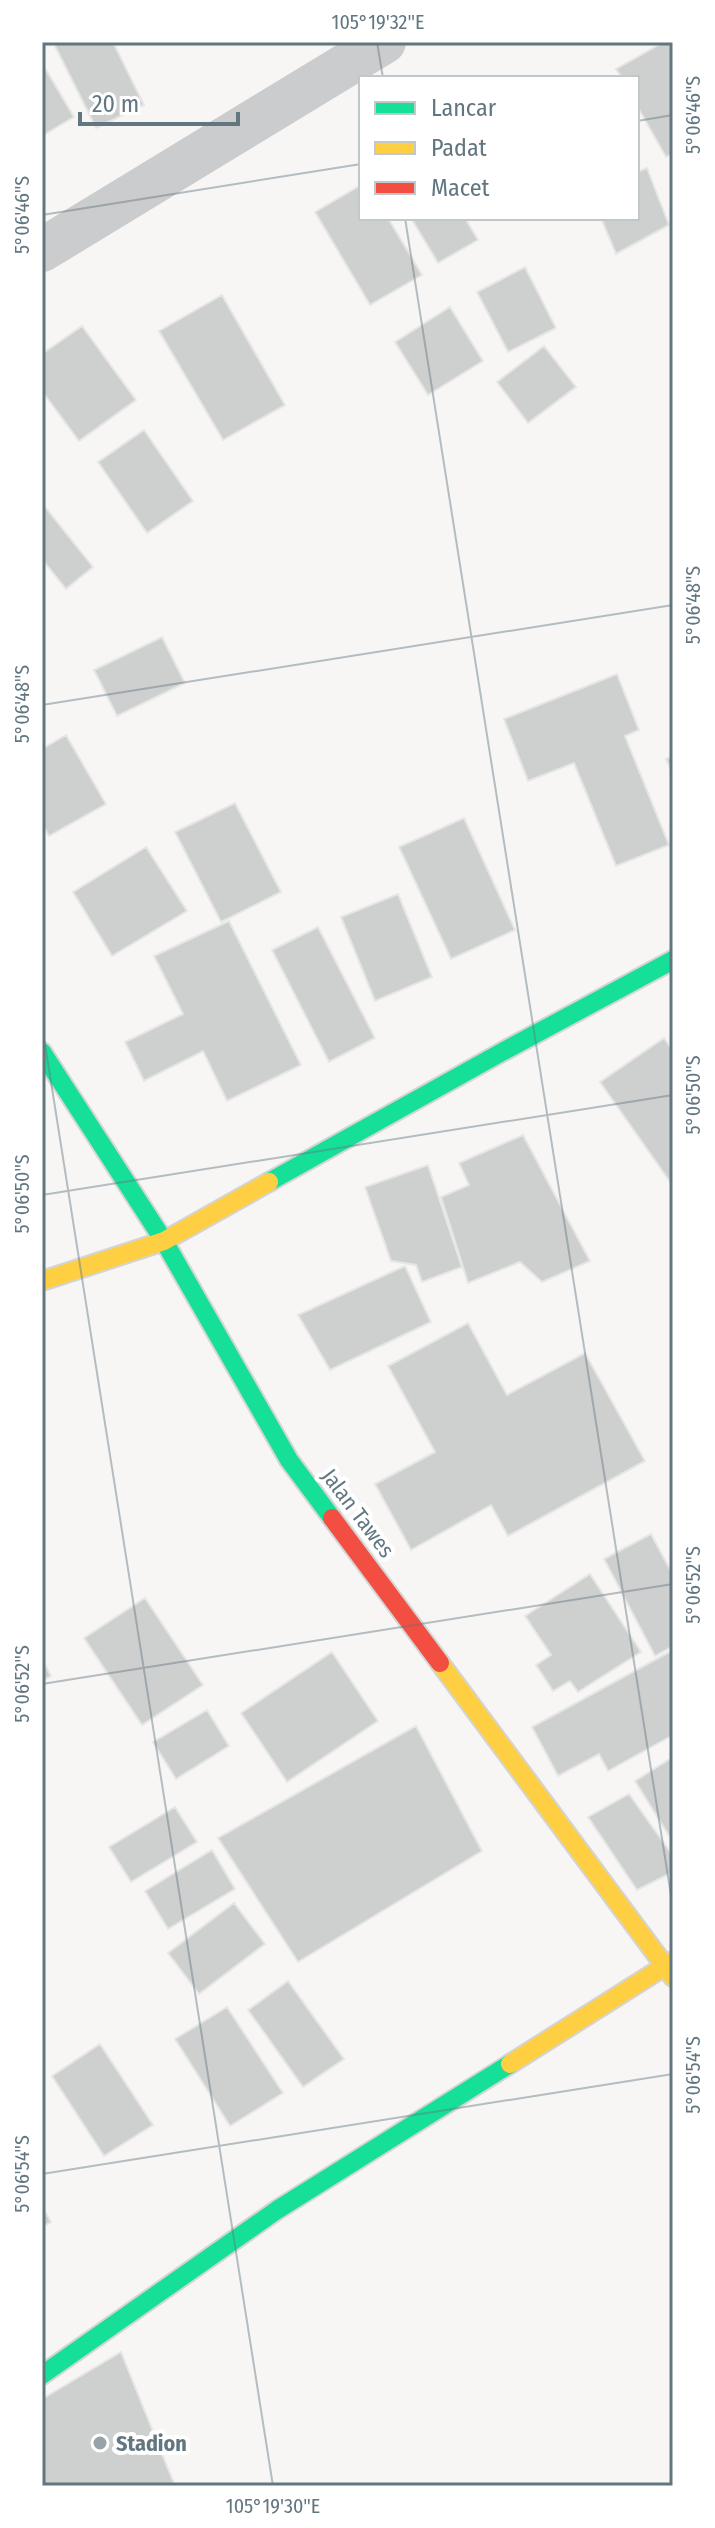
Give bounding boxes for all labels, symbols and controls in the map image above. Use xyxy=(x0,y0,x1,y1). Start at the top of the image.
text: 105°19'32"E xyxy=(332,10,424,34)
scale bar xyxy=(80,76,238,126)
legend xyxy=(359,76,639,220)
text: 5°06'46"S xyxy=(681,76,705,154)
text: 20 m xyxy=(92,90,139,118)
text: Lancar xyxy=(431,94,497,122)
text: Padat xyxy=(431,134,487,162)
text: Macet xyxy=(431,174,489,202)
text: 5°06'46"S xyxy=(10,176,34,254)
text: 5°06'48"S xyxy=(681,566,705,644)
text: 5°06'48"S xyxy=(10,665,34,743)
text: 5°06'50"S xyxy=(681,1055,705,1135)
text: 5°06'50"S xyxy=(10,1154,34,1234)
street label: Jalan Tawes xyxy=(316,1463,400,1563)
text: 5°06'52"S xyxy=(681,1546,705,1624)
text: 5°06'52"S xyxy=(10,1645,34,1723)
text: 5°06'54"S xyxy=(681,2036,705,2114)
text: 5°06'54"S xyxy=(10,2135,34,2213)
place label: Stadion xyxy=(116,2430,187,2457)
marker: Stadion xyxy=(91,2434,109,2452)
text: 105°19'30"E xyxy=(226,2494,320,2518)

